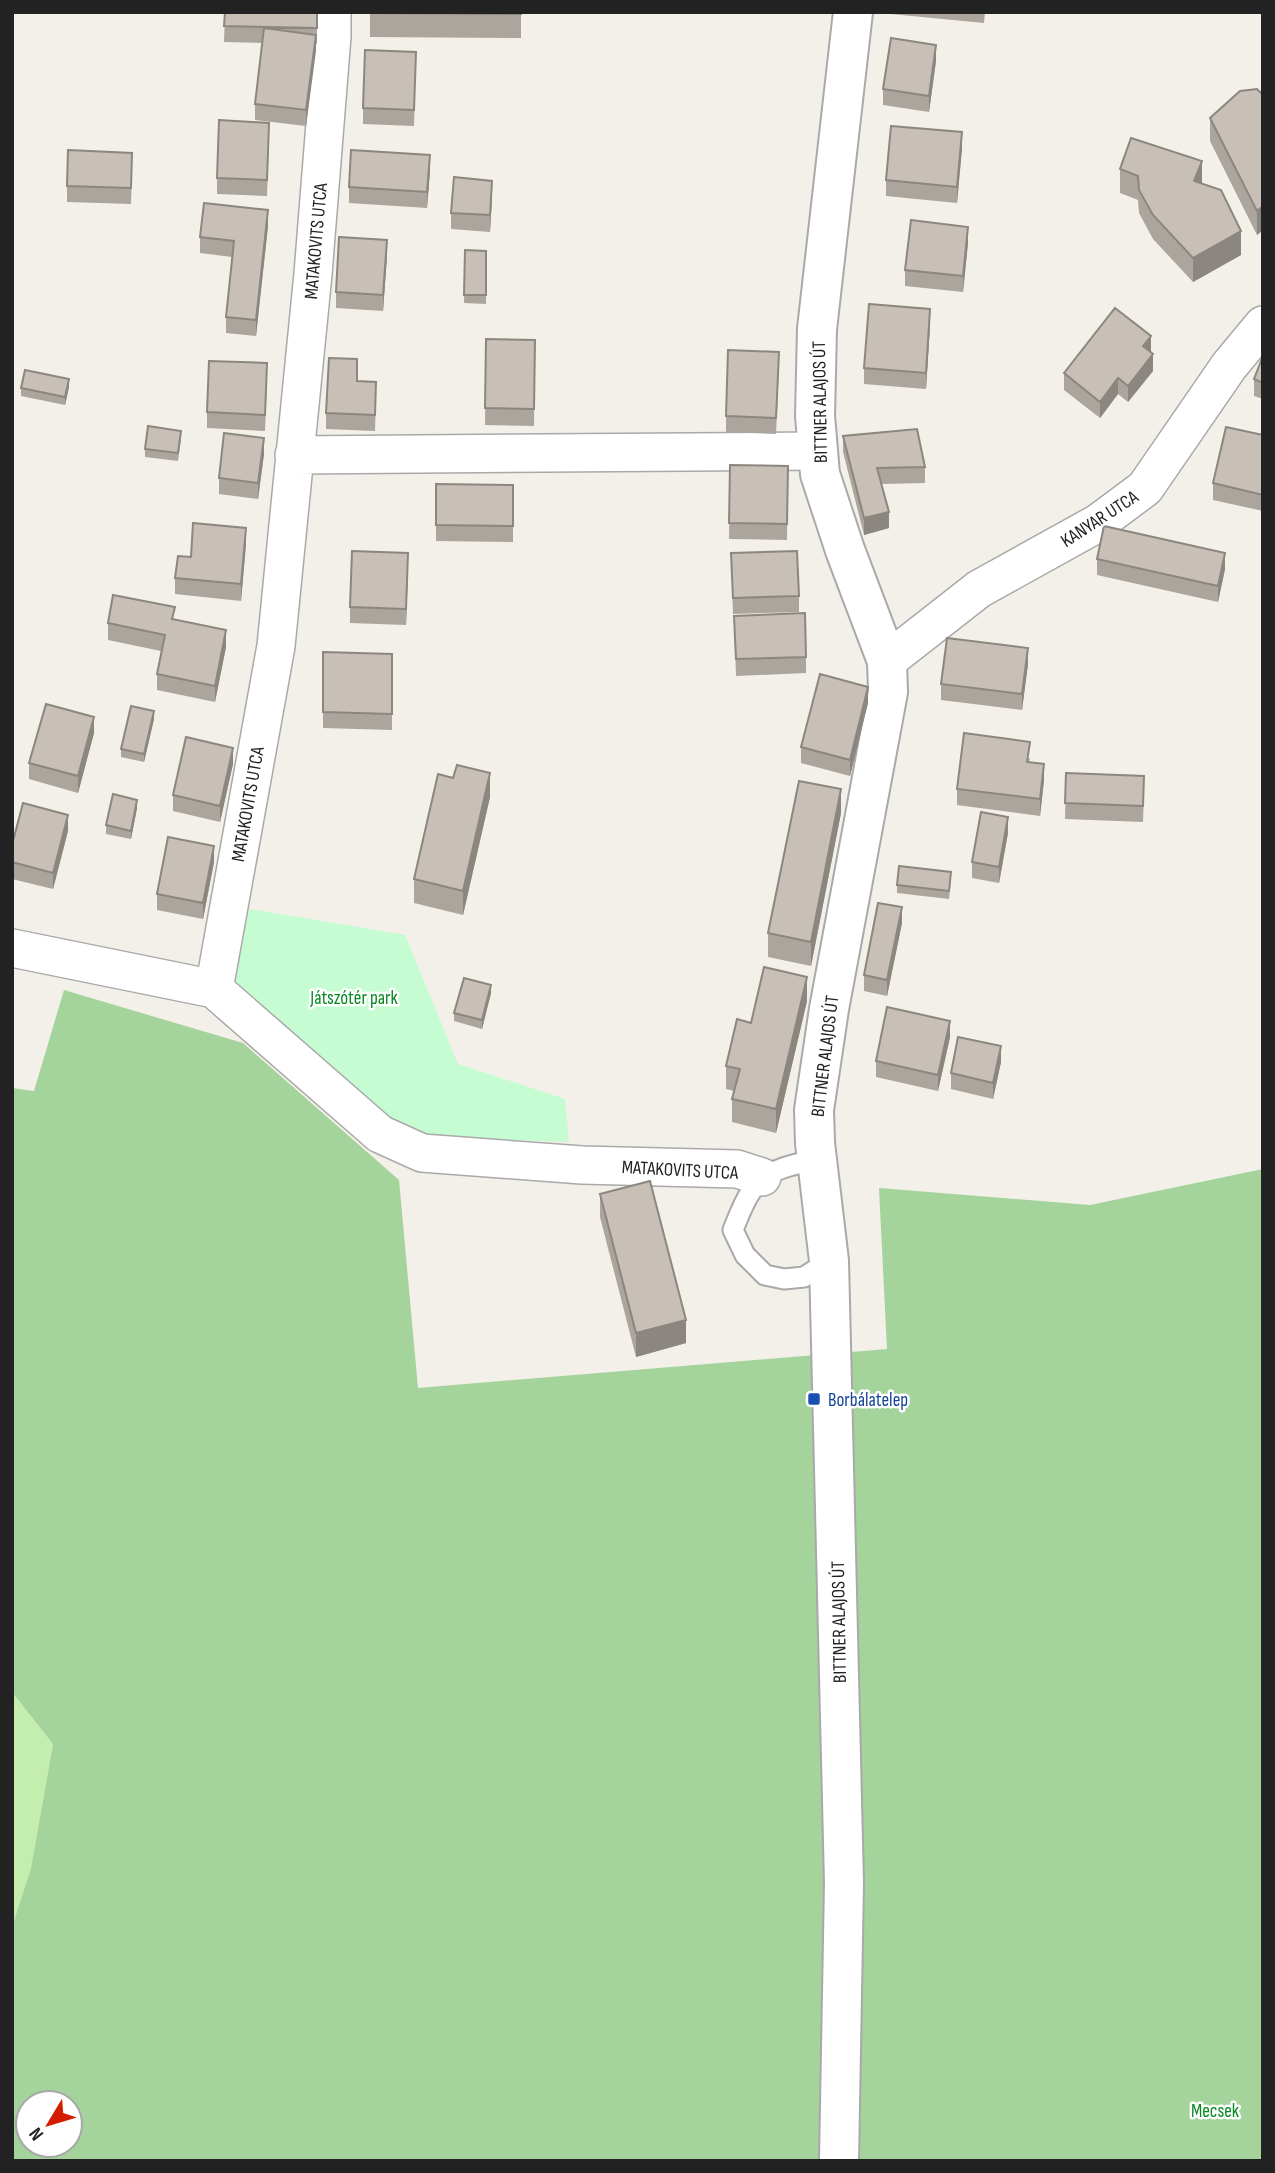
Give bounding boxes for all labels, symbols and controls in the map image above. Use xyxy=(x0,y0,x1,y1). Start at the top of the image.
street label: MATAKOVITS UTCA xyxy=(300,181,333,300)
street label: BITTNER ALAJOS ÚT xyxy=(808,340,833,463)
street label: KANYAR UTCA xyxy=(1057,485,1144,553)
street label: MATAKOVITS UTCA xyxy=(227,744,270,864)
park label: Játszótér park xyxy=(309,987,398,1010)
street label: BITTNER ALAJOS ÚT xyxy=(807,994,844,1118)
street label: MATAKOVITS UTCA xyxy=(621,1156,740,1185)
place label: Borbálatelep xyxy=(828,1389,908,1412)
marker: Borbálatelep xyxy=(806,1391,822,1407)
street label: BITTNER ALAJOS ÚT xyxy=(827,1560,852,1683)
north arrow xyxy=(14,2089,84,2159)
park label: Mecsek xyxy=(1191,2100,1240,2123)
text: N xyxy=(25,2122,49,2145)

